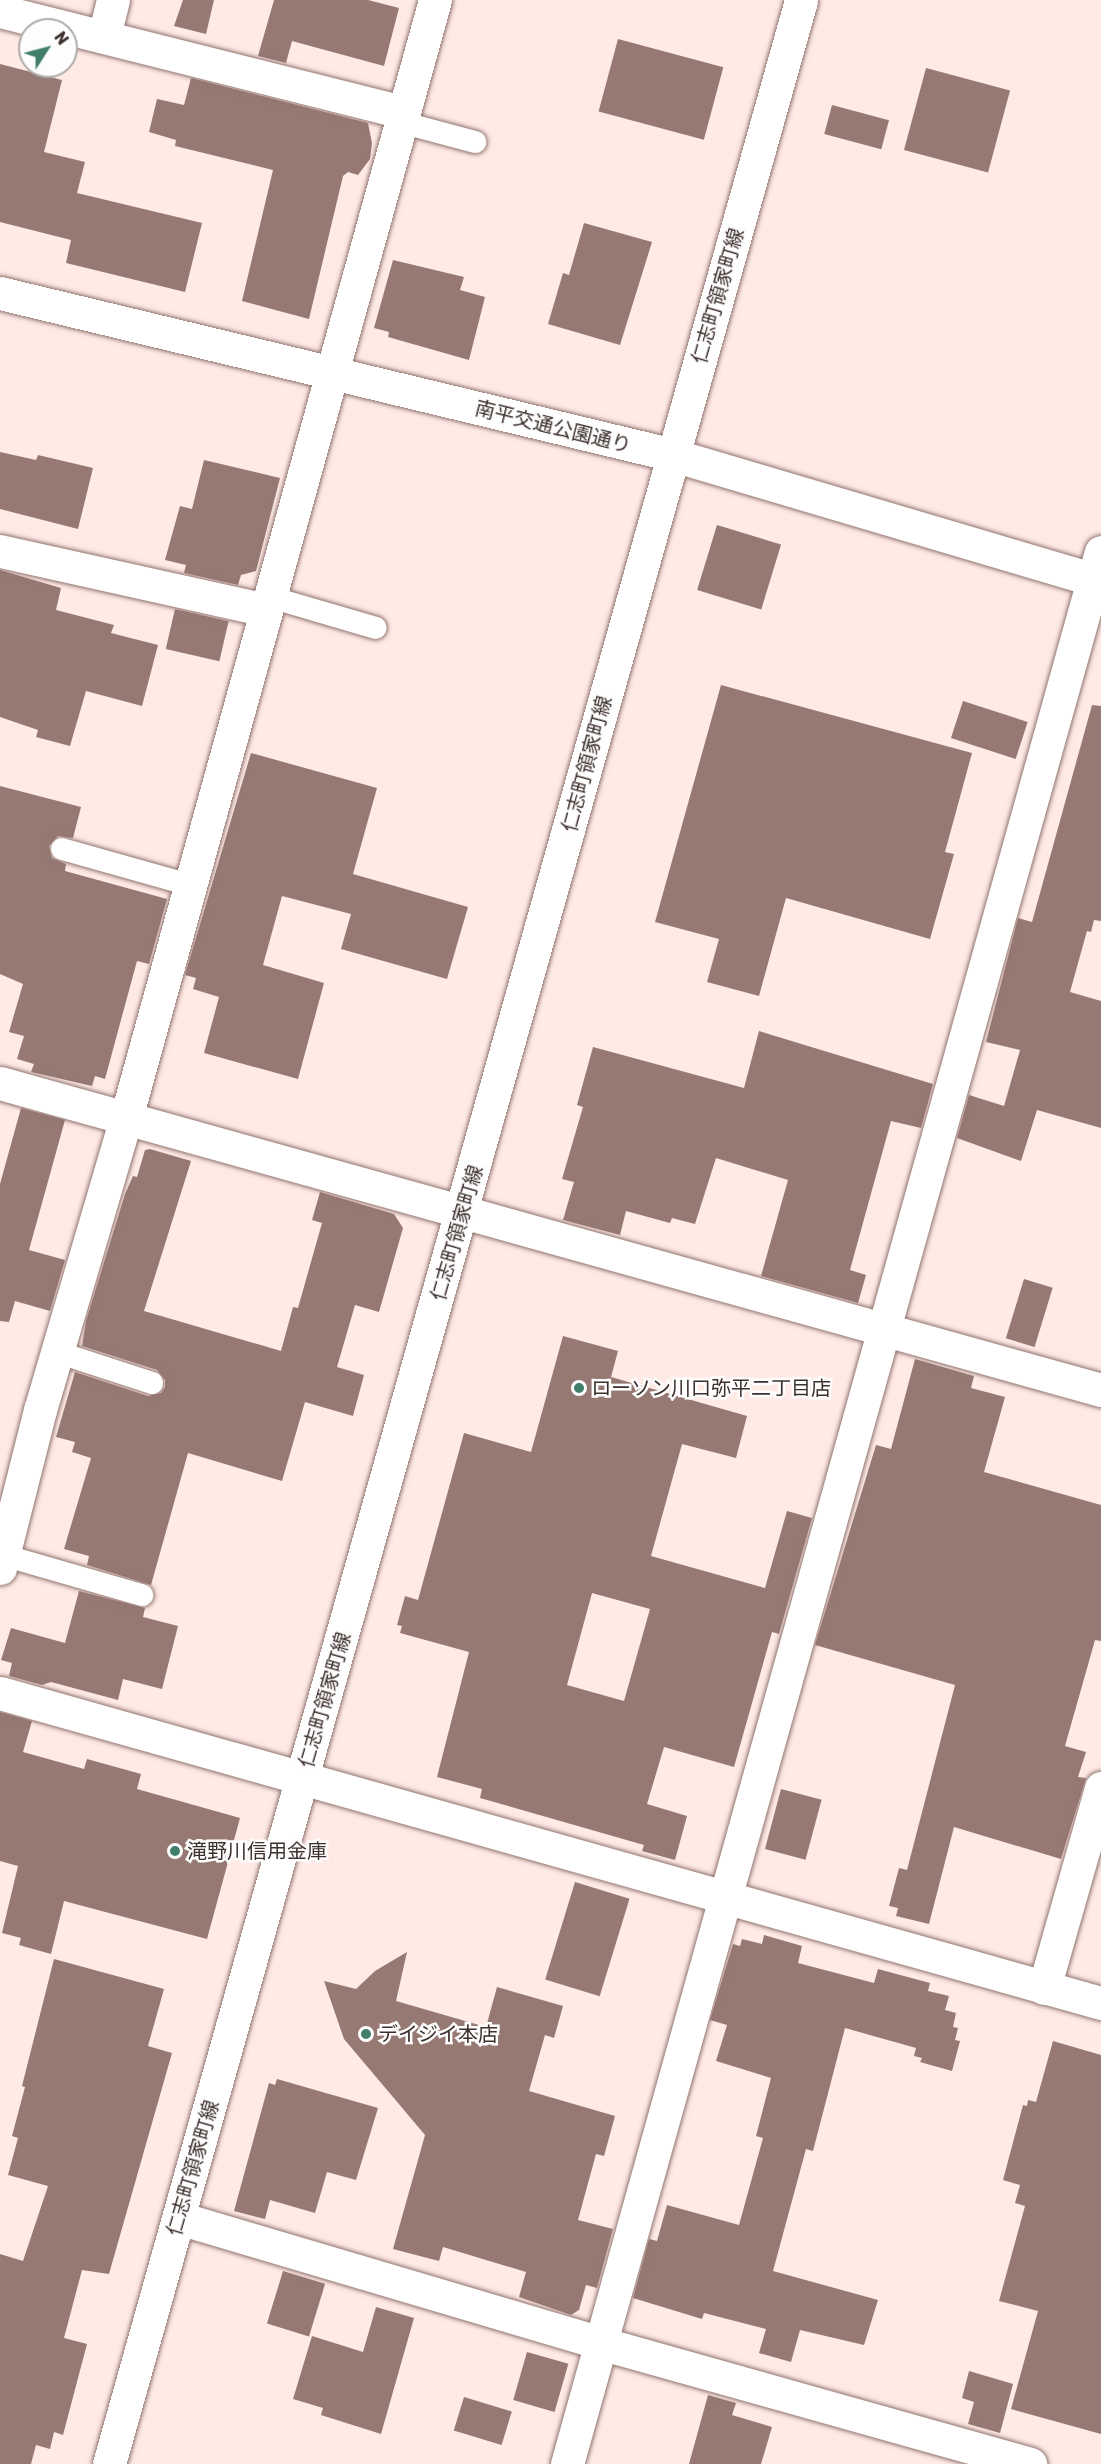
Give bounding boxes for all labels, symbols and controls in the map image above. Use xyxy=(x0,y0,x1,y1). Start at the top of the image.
north arrow xyxy=(18,18,78,78)
text: N xyxy=(50,28,72,49)
street label: 仁志町領家町線 xyxy=(687,225,749,367)
street label: 南平交通公園通り xyxy=(472,396,634,458)
street label: 仁志町領家町線 xyxy=(557,693,617,835)
street label: 仁志町領家町線 xyxy=(426,1162,488,1304)
place label: ローソン川口弥平二丁目店 xyxy=(591,1376,831,1400)
marker: ローソン川口弥平二丁目店 xyxy=(572,1381,586,1395)
street label: 仁志町領家町線 xyxy=(294,1629,356,1771)
place label: 滝野川信用金庫 xyxy=(187,1839,327,1863)
marker: 滝野川信用金庫 xyxy=(168,1844,182,1858)
place label: デイジイ本店 xyxy=(378,2022,498,2046)
marker: デイジイ本店 xyxy=(359,2027,373,2041)
street label: 仁志町領家町線 xyxy=(162,2097,224,2239)

